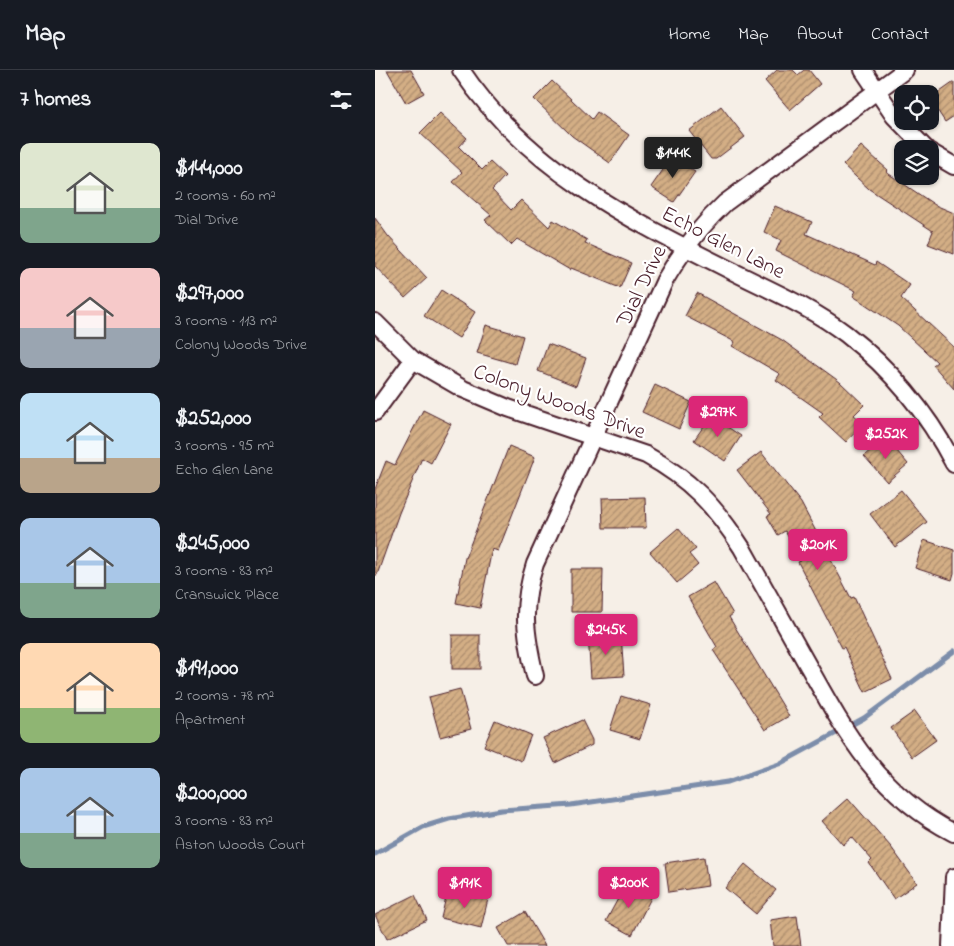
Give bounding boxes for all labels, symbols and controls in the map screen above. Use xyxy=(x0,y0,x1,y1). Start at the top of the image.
text: Map xyxy=(25,17,66,52)
text: Home xyxy=(669,22,710,48)
text: Map xyxy=(738,22,769,48)
text: About xyxy=(797,22,843,48)
text: Contact xyxy=(871,22,929,48)
text: 7 homes xyxy=(20,85,91,115)
map controls xyxy=(894,85,939,185)
button: locate xyxy=(894,85,939,130)
icon: filters xyxy=(327,86,355,114)
pin: $144K xyxy=(638,136,708,179)
button: layers xyxy=(894,140,939,185)
text: $144K xyxy=(655,141,691,165)
text: $144,000 xyxy=(175,154,243,184)
icon: home xyxy=(60,163,120,223)
text: 2 rooms · 60 m² xyxy=(175,184,276,208)
street label: Echo Glen Lane xyxy=(655,199,790,289)
text: Dial Drive xyxy=(175,208,238,232)
street label: Dial Drive xyxy=(609,240,676,333)
text: $297,000 xyxy=(175,279,244,309)
icon: home xyxy=(60,288,120,348)
text: 3 rooms · 113 m² xyxy=(175,309,277,333)
text: Colony Woods Drive xyxy=(175,333,307,357)
street label: Colony Woods Drive xyxy=(468,357,650,450)
pin: $297K xyxy=(683,396,753,438)
text: $297K xyxy=(700,400,736,424)
text: $252,000 xyxy=(175,404,251,434)
icon: home xyxy=(60,413,120,473)
pin: $252K xyxy=(851,418,921,460)
text: $252K xyxy=(865,422,907,446)
text: 3 rooms · 95 m² xyxy=(175,434,274,458)
text: Echo Glen Lane xyxy=(175,458,273,482)
pin: $201K xyxy=(783,528,853,571)
text: $245,000 xyxy=(175,529,250,559)
text: $201K xyxy=(799,533,837,557)
icon: home xyxy=(60,538,120,598)
text: 3 rooms · 83 m² xyxy=(175,559,273,583)
text: Cranswick Place xyxy=(175,583,279,607)
pin: $245K xyxy=(571,614,641,656)
text: $245K xyxy=(585,618,627,642)
text: $191,000 xyxy=(175,654,238,684)
icon: home xyxy=(60,663,120,723)
text: 2 rooms · 78 m² xyxy=(175,684,274,708)
text: Apartment xyxy=(175,708,245,732)
text: $200,000 xyxy=(175,779,247,809)
icon: home xyxy=(60,788,120,848)
text: 3 rooms · 83 m² xyxy=(175,809,273,833)
text: Aston Woods Court xyxy=(175,833,305,857)
pin: $191K xyxy=(430,866,500,909)
pin: $200K xyxy=(594,866,664,909)
text: $191K xyxy=(449,871,481,895)
text: $200K xyxy=(609,871,649,895)

